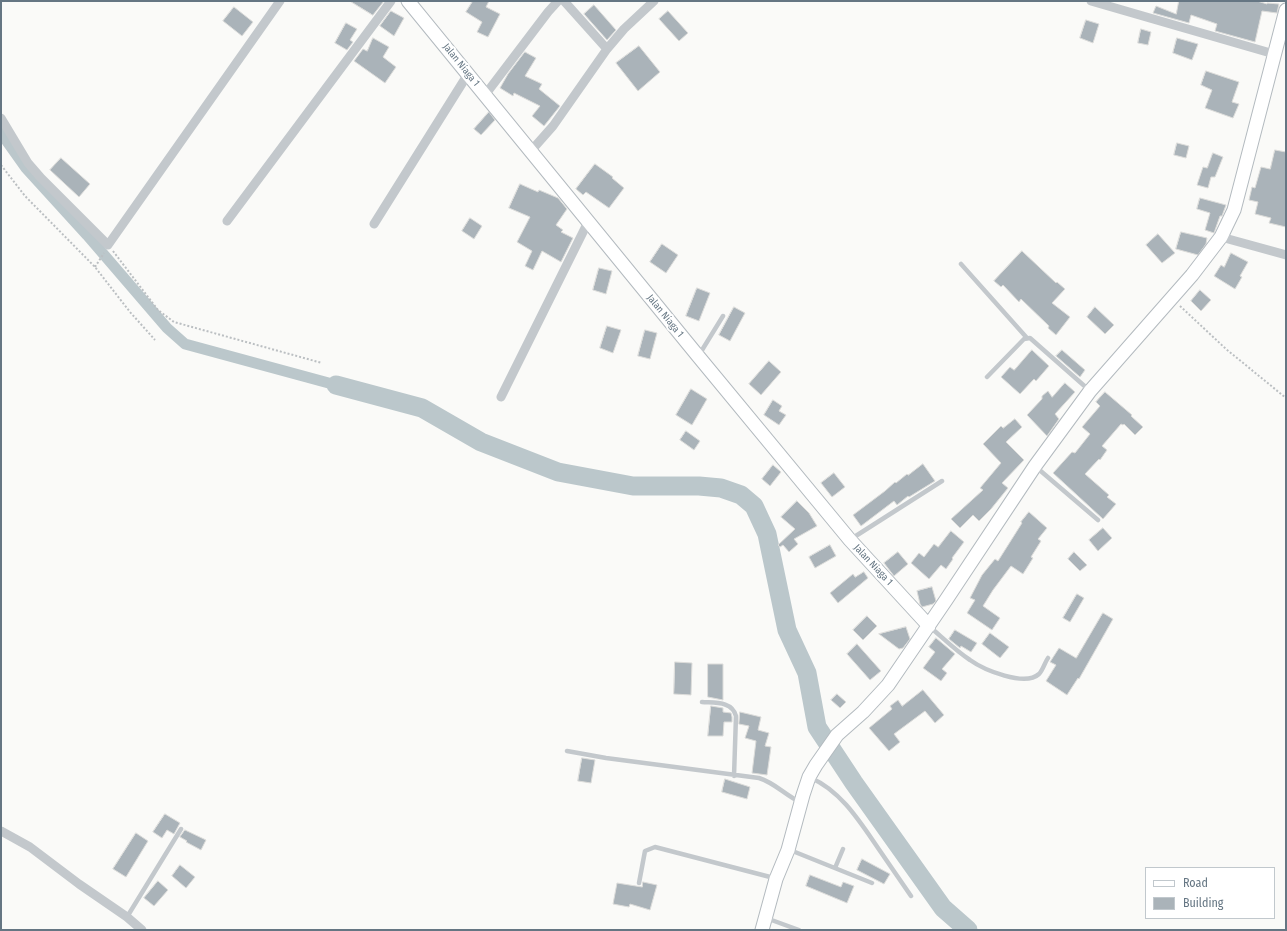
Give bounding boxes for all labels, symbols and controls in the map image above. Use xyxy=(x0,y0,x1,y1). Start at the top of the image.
street label: Jalan Niaga 1 xyxy=(440,41,482,89)
street label: Jalan Niaga 1 xyxy=(644,292,686,340)
street label: Jalan Niaga 1 xyxy=(851,542,895,588)
legend xyxy=(1145,867,1275,919)
text: Road xyxy=(1183,876,1208,890)
text: Building xyxy=(1183,896,1223,910)

